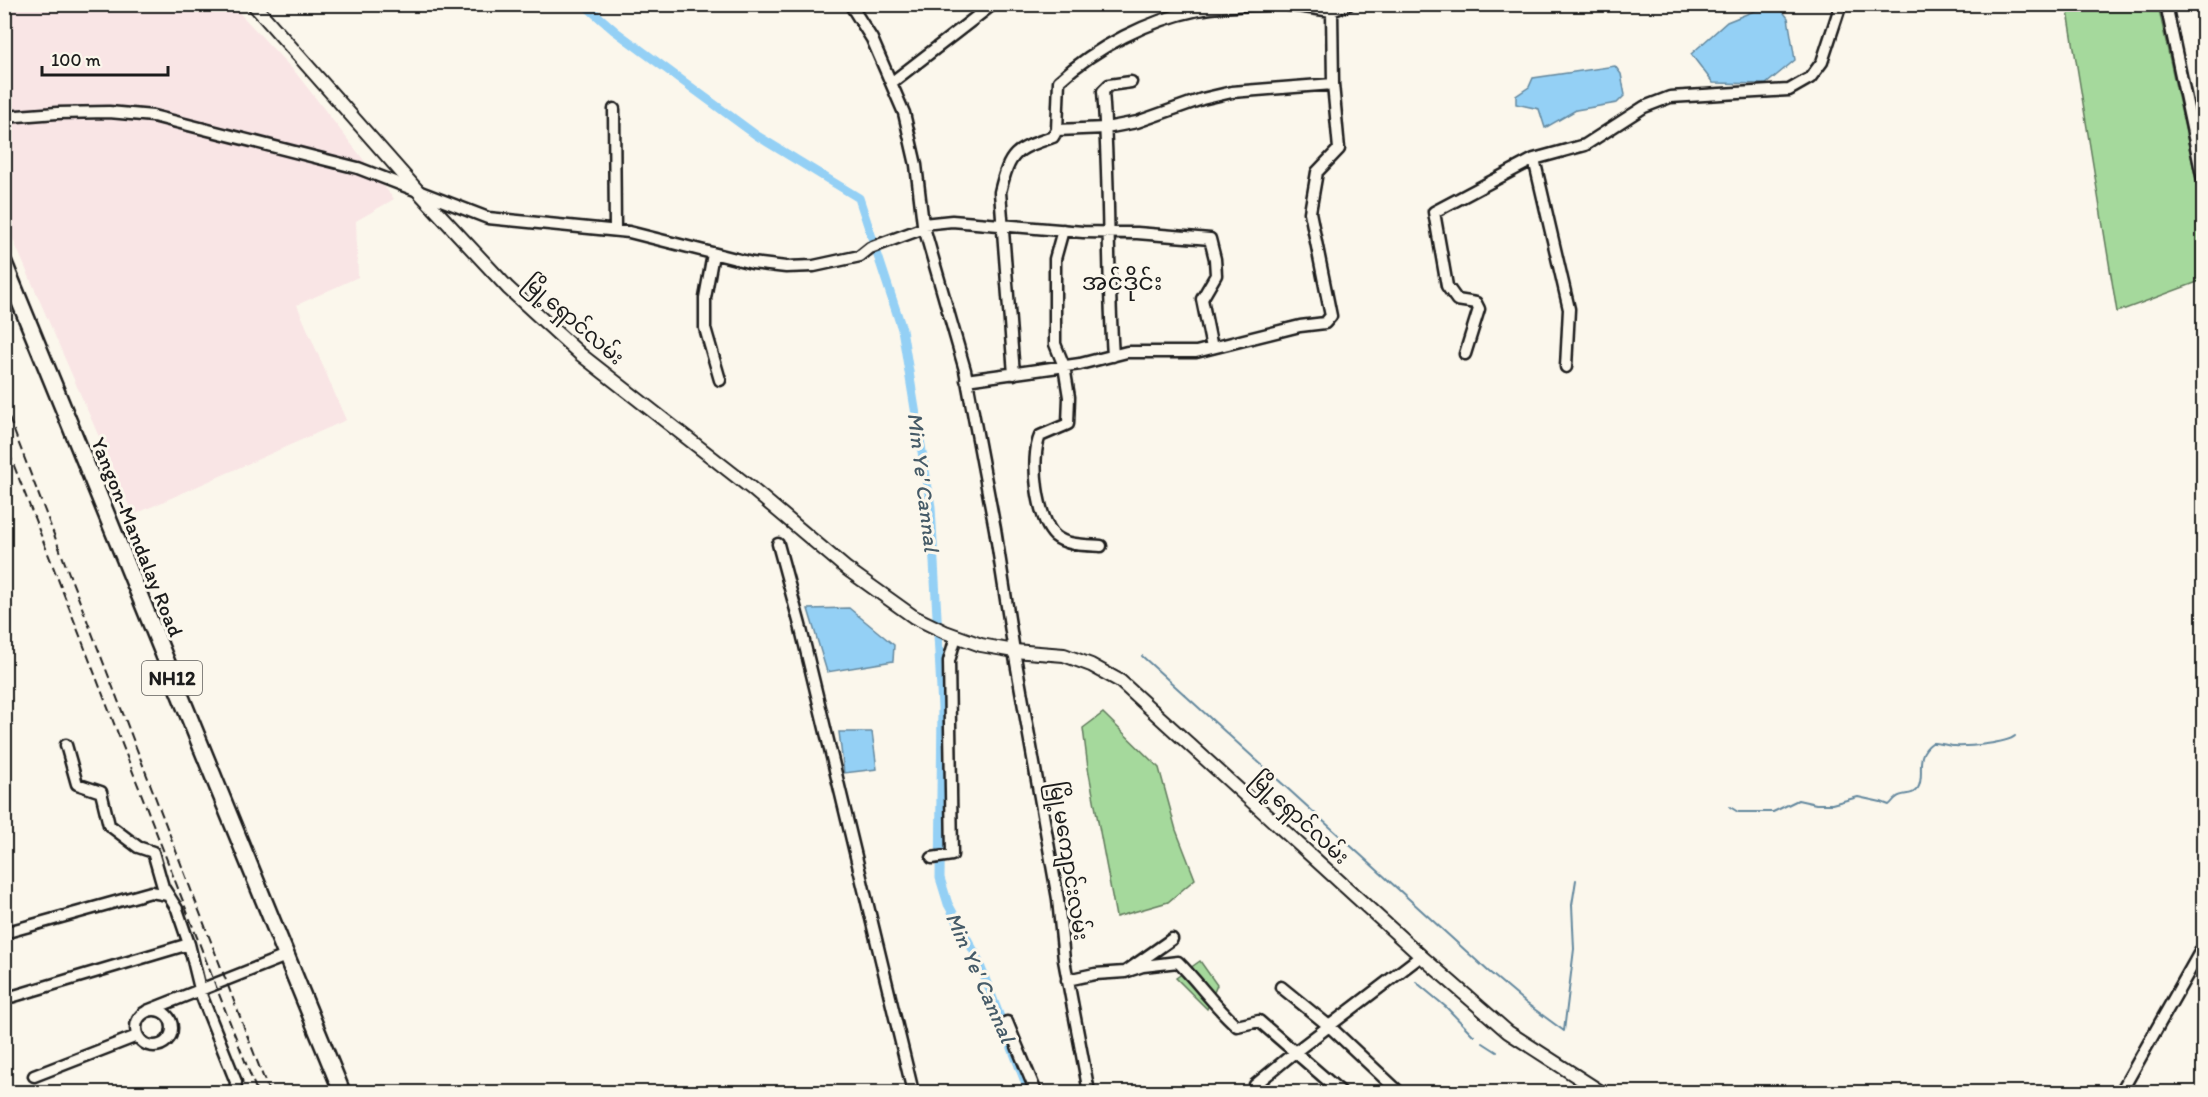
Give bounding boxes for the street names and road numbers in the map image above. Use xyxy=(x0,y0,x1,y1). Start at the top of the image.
street label: မြို့ရှောင်လမ်း xyxy=(516,267,631,374)
street label: Yangon-Mandalay Road xyxy=(86,433,189,640)
road number: NH12 xyxy=(142,661,202,695)
street label: မြို့ရှောင်လမ်း xyxy=(1243,764,1356,873)
street label: မြို့မကျောင်းလမ်း xyxy=(1039,779,1097,943)

